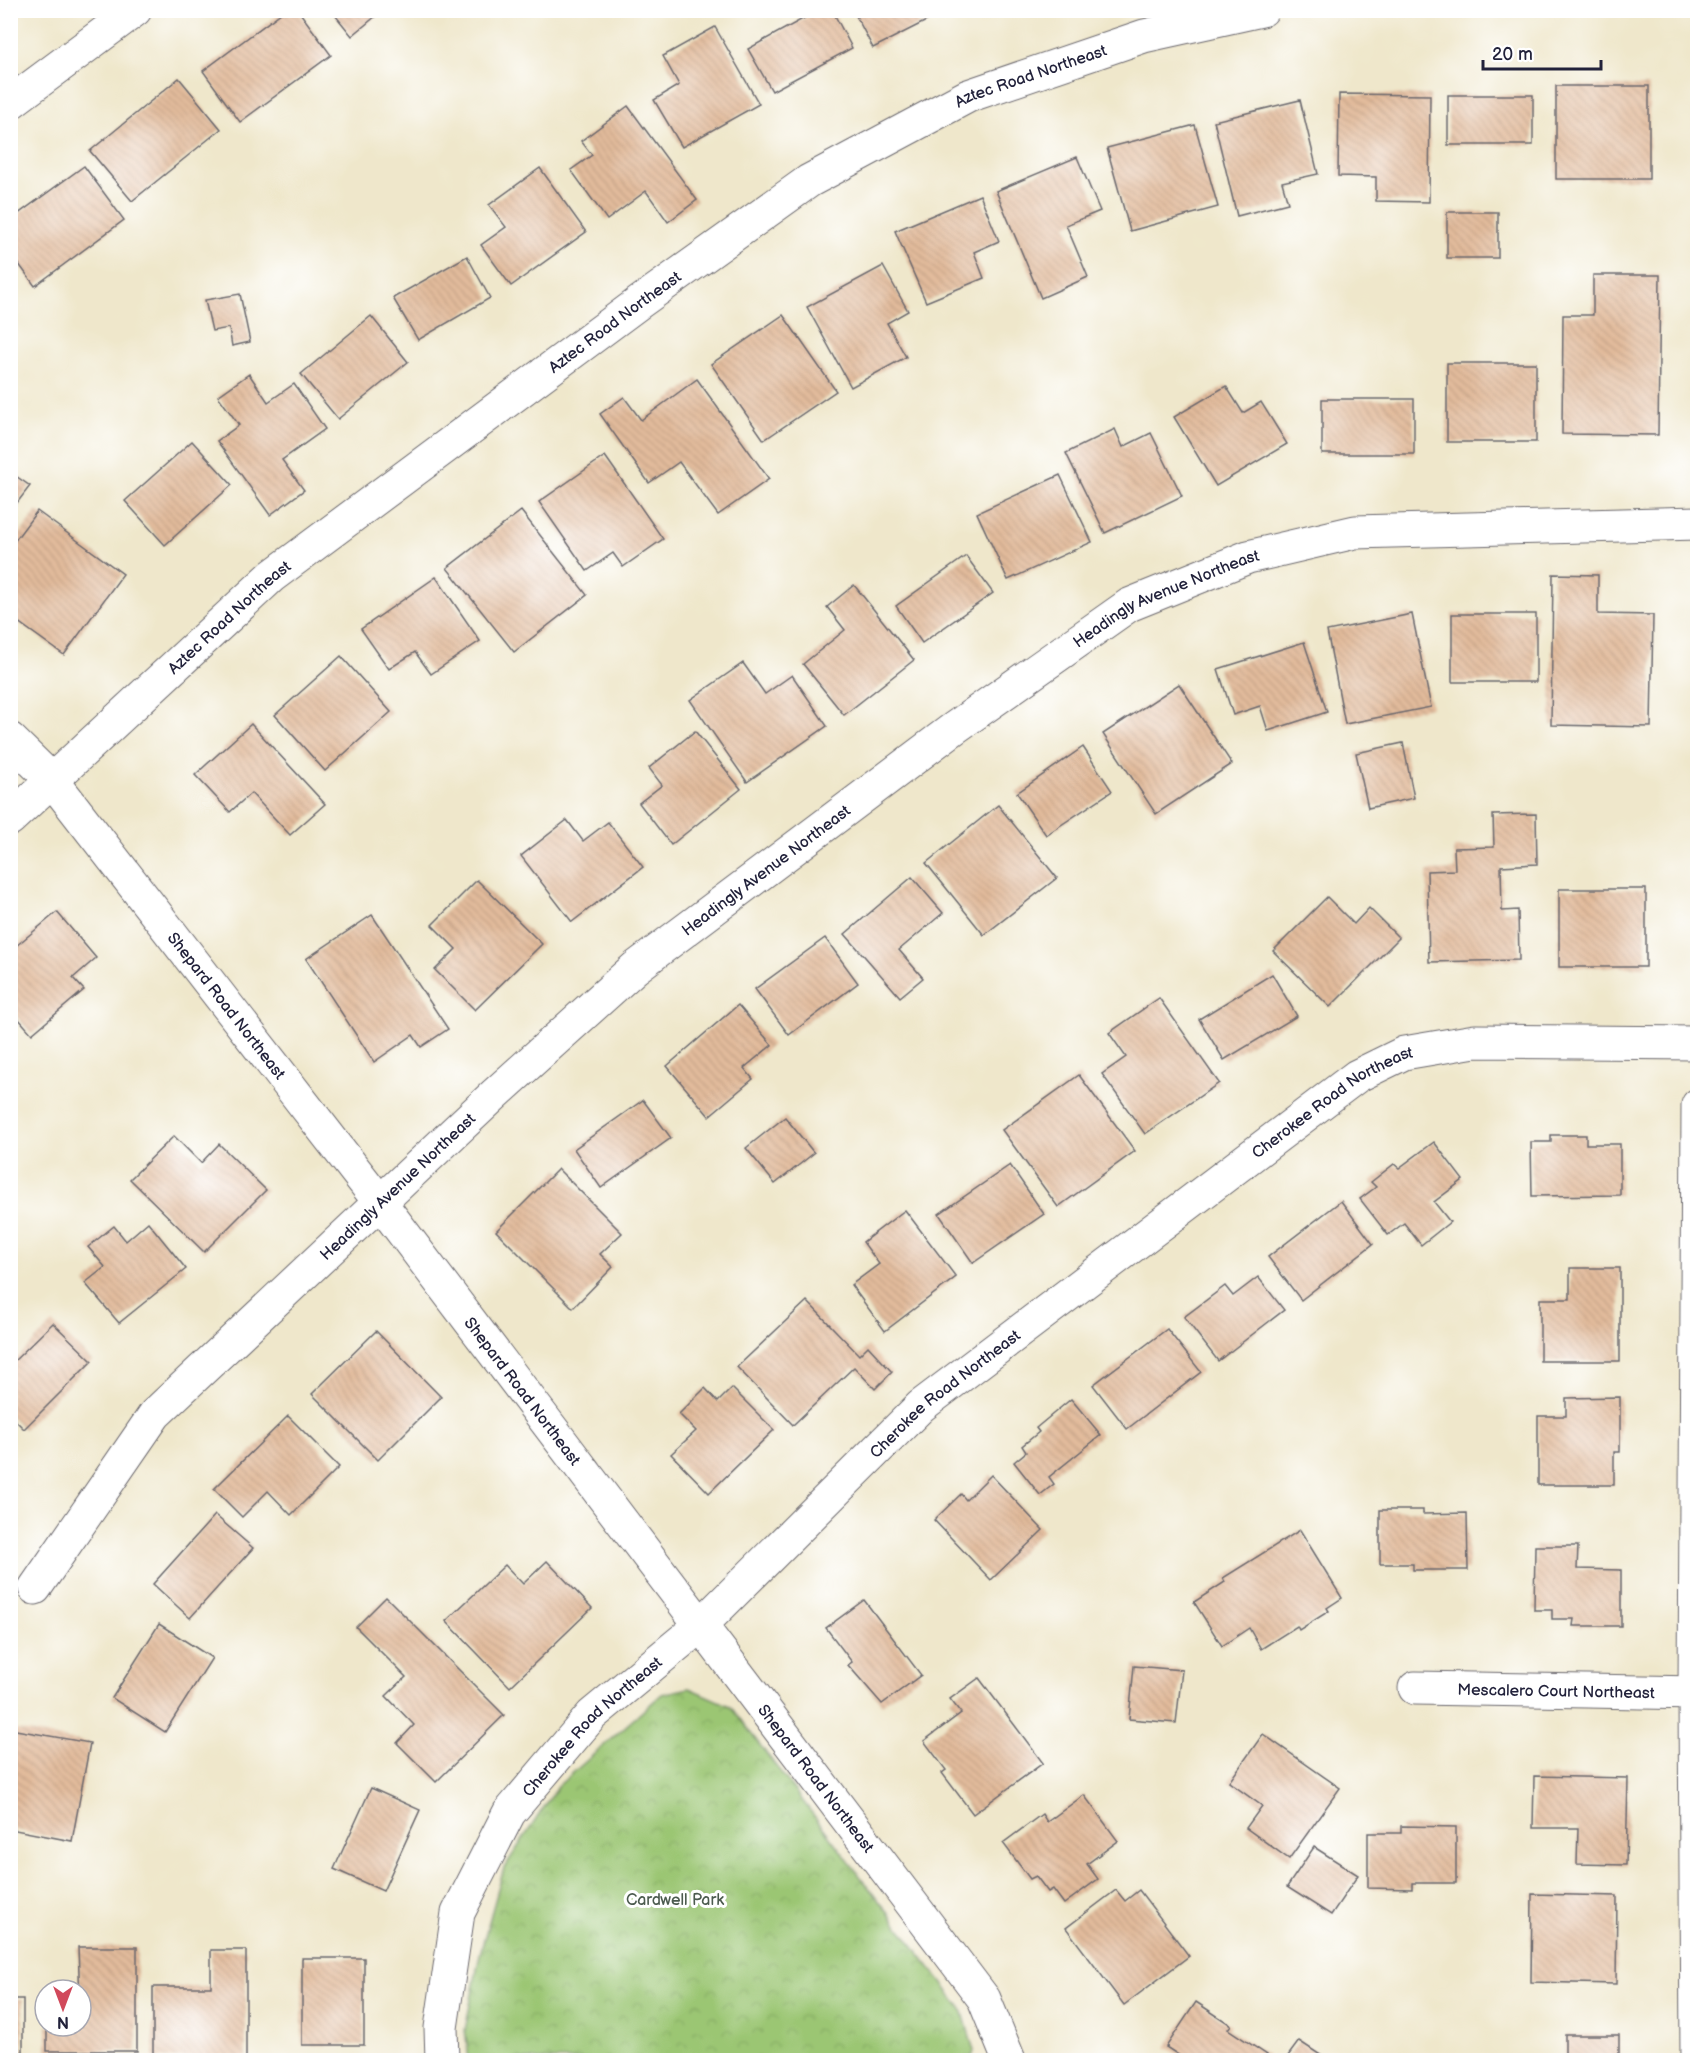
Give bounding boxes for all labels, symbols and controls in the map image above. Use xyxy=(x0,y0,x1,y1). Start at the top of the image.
scale bar xyxy=(1483,33,1602,71)
street label: Aztec Road Northeast xyxy=(952,41,1109,112)
text: 20 m xyxy=(1492,44,1533,65)
street label: Aztec Road Northeast xyxy=(545,268,685,378)
street label: Headingly Avenue Northeast xyxy=(1070,547,1261,652)
street label: Aztec Road Northeast xyxy=(165,557,295,679)
street label: Headingly Avenue Northeast xyxy=(678,802,855,940)
street label: Shepard Road Northeast xyxy=(163,929,289,1083)
street label: Cherokee Road Northeast xyxy=(1249,1044,1414,1163)
street label: Headingly Avenue Northeast xyxy=(317,1110,480,1265)
street label: Shepard Road Northeast xyxy=(460,1314,584,1470)
street label: Cherokee Road Northeast xyxy=(866,1326,1025,1462)
street label: Cherokee Road Northeast xyxy=(519,1653,666,1801)
street label: Mescalero Court Northeast xyxy=(1457,1681,1655,1703)
street label: Shepard Road Northeast xyxy=(753,1701,878,1857)
park label: Cardwell Park xyxy=(626,1891,724,1910)
north arrow xyxy=(33,1978,93,2038)
text: N xyxy=(57,2012,69,2031)

